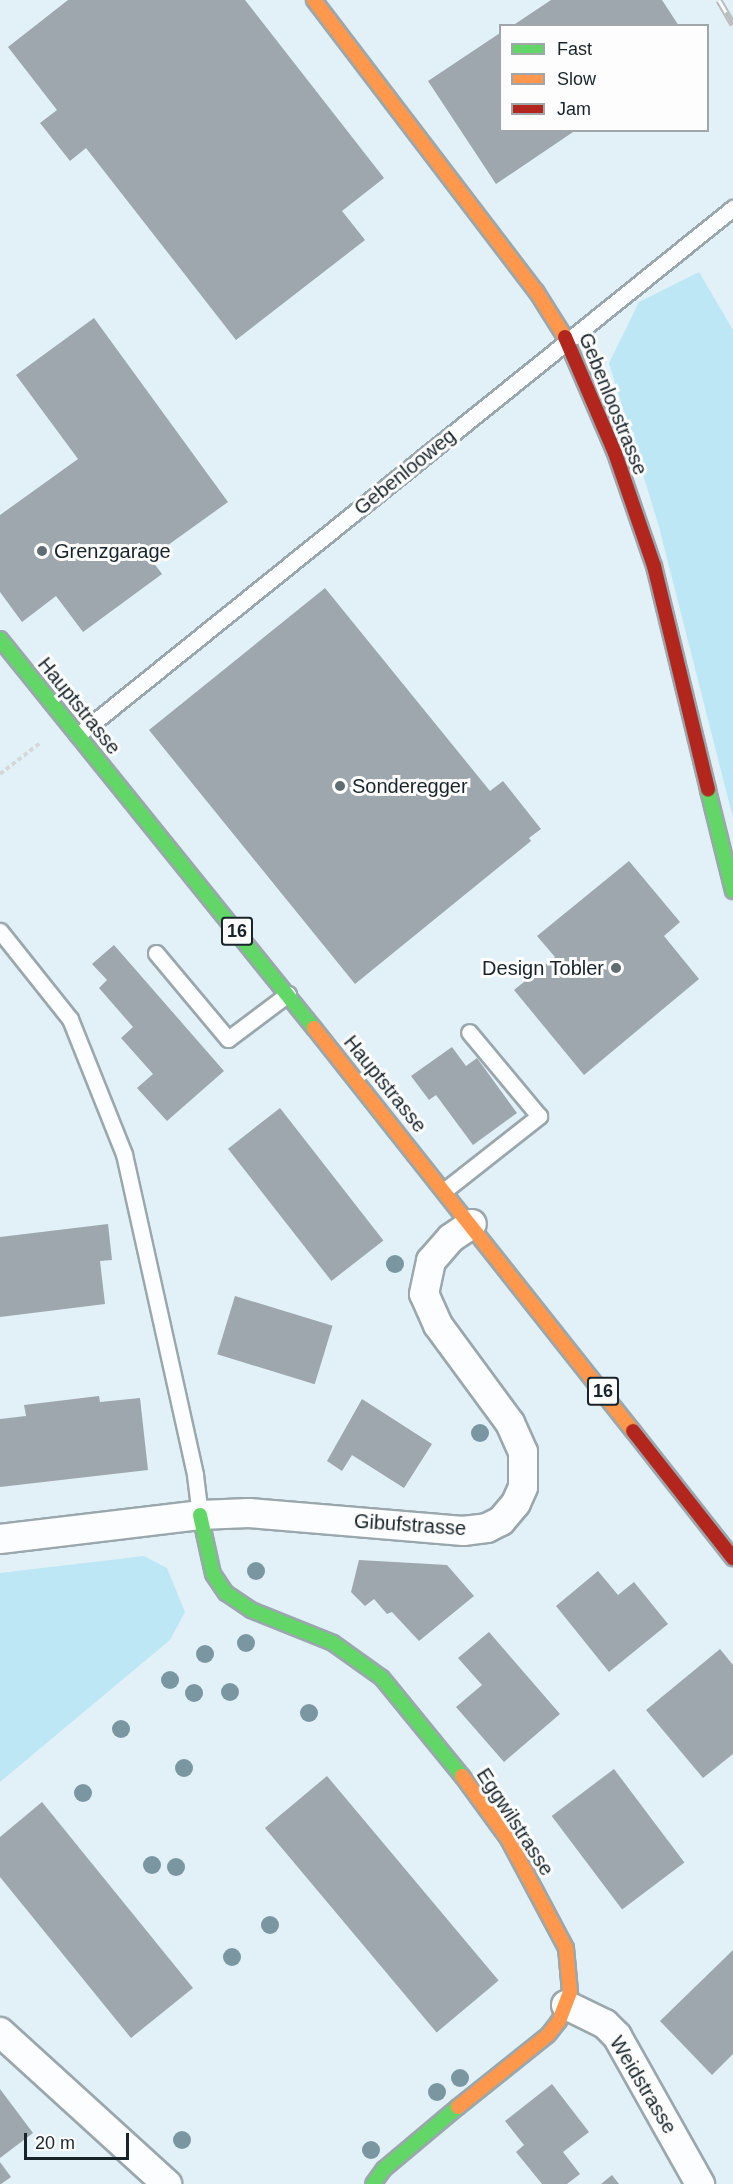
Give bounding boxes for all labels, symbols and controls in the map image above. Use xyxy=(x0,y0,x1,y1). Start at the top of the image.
legend xyxy=(499,24,709,132)
text: Fast xyxy=(557,39,592,59)
text: Slow xyxy=(557,69,596,89)
text: Jam xyxy=(557,99,591,119)
street label: Gebenloostrasse xyxy=(574,329,652,479)
street label: Gebenlooweg xyxy=(349,424,461,520)
place label: Grenzgarage xyxy=(54,539,171,563)
marker: Grenzgarage xyxy=(35,544,49,558)
street label: Hauptstrasse xyxy=(33,653,125,759)
place label: Sonderegger xyxy=(352,774,468,798)
marker: Sonderegger xyxy=(333,779,347,793)
road number: 16 xyxy=(220,916,254,946)
place label: Design Tobler xyxy=(482,956,604,980)
marker: Design Tobler xyxy=(609,961,623,975)
street label: Hauptstrasse xyxy=(339,1031,431,1137)
road number: 16 xyxy=(586,1376,620,1406)
street label: Gibufstrasse xyxy=(353,1509,467,1541)
street label: Eggwilstrasse xyxy=(471,1764,559,1880)
street label: Weidstrasse xyxy=(604,2032,682,2138)
scale bar xyxy=(27,2121,132,2159)
text: 20 m xyxy=(35,2133,75,2153)

